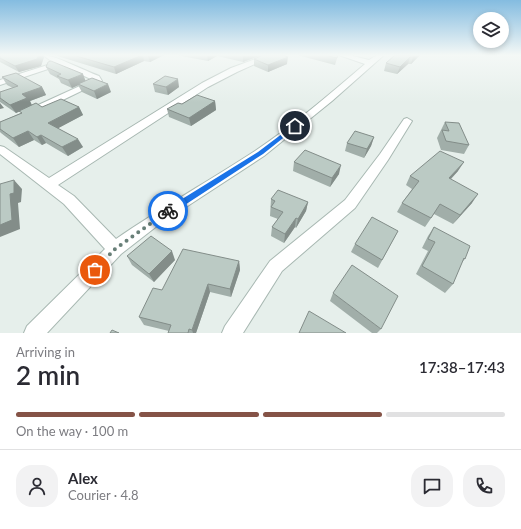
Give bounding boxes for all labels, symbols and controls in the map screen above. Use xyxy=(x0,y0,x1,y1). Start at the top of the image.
map controls xyxy=(473,12,509,48)
button: layers xyxy=(473,12,509,48)
pin xyxy=(278,109,312,143)
icon: home xyxy=(284,115,306,137)
courier xyxy=(148,191,188,231)
icon: bike xyxy=(157,200,179,222)
pin xyxy=(78,253,112,287)
icon: bag xyxy=(84,259,106,281)
text: Arriving in xyxy=(16,344,75,360)
text: 17:38–17:43 xyxy=(419,358,505,376)
text: 2 min xyxy=(16,359,80,391)
text: On the way · 100 m xyxy=(16,423,128,439)
button: person xyxy=(16,465,58,507)
button: chat xyxy=(411,465,453,507)
button: phone xyxy=(463,465,505,507)
text: Alex xyxy=(68,469,98,487)
text: Courier · 4.8 xyxy=(68,487,139,503)

